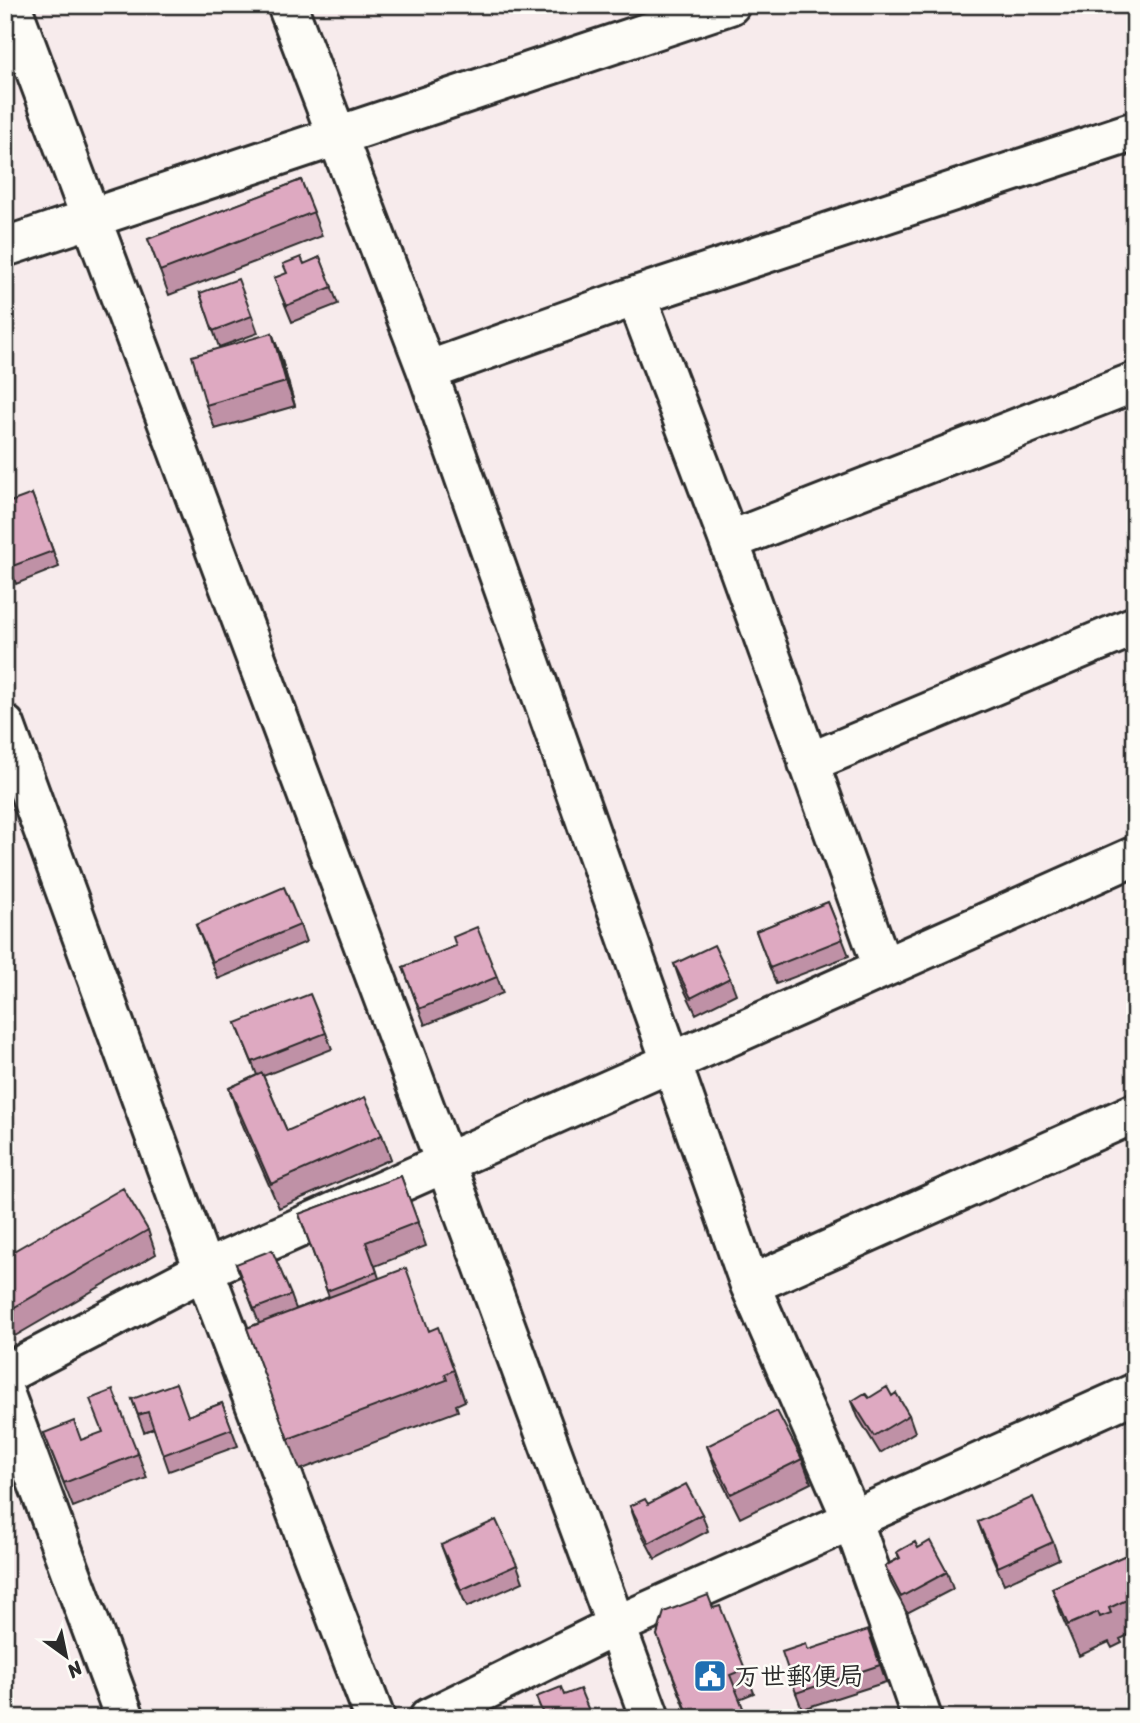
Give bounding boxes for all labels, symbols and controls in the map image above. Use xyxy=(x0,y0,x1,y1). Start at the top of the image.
north arrow xyxy=(32,1622,102,1692)
text: N xyxy=(60,1652,90,1688)
place label: 万世郵便局 xyxy=(734,1653,864,1699)
public building icon: 万世郵便局 xyxy=(691,1657,729,1695)

